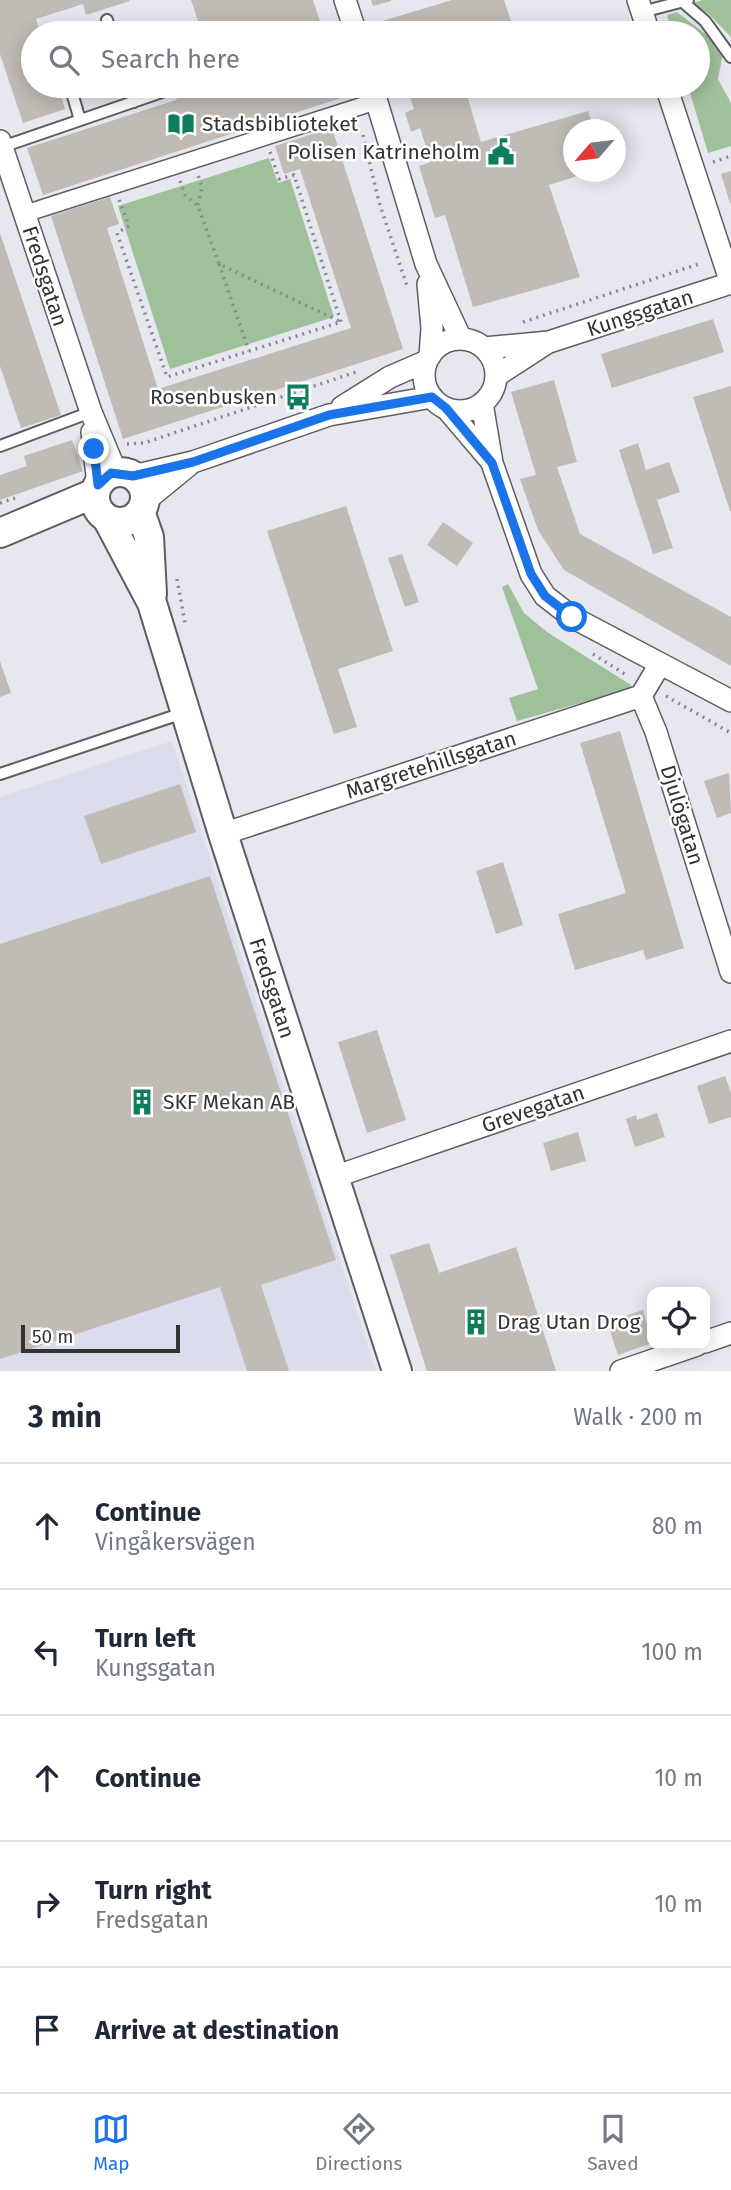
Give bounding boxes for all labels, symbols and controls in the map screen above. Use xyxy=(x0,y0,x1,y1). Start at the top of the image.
search box xyxy=(21,21,710,98)
icon: search xyxy=(45,41,83,79)
text: Search here xyxy=(101,44,240,75)
library icon: Stadsbiblioteket xyxy=(166,109,196,139)
place label: Stadsbiblioteket xyxy=(202,111,359,137)
north arrow xyxy=(563,119,626,182)
public building icon: Polisen Katrineholm xyxy=(486,137,516,167)
place label: Polisen Katrineholm xyxy=(287,139,480,165)
street label: Fredsgatan xyxy=(17,223,73,329)
street label: Kungsgatan xyxy=(583,284,697,342)
bus stop icon: Rosenbusken xyxy=(283,382,313,412)
place label: Rosenbusken xyxy=(150,384,277,410)
route end xyxy=(78,433,109,464)
route start xyxy=(556,601,587,632)
street label: Margretehillsgatan xyxy=(343,725,519,805)
street label: Djulögatan xyxy=(655,762,709,868)
street label: Fredsgatan xyxy=(244,935,300,1041)
street label: Grevegatan xyxy=(478,1079,588,1139)
building icon: SKF Mekan AB xyxy=(127,1087,157,1117)
place label: SKF Mekan AB xyxy=(163,1089,295,1115)
map controls xyxy=(647,1287,710,1350)
button: locate xyxy=(647,1287,710,1350)
building icon: Drag Utan Drog xyxy=(461,1307,491,1337)
place label: Drag Utan Drog xyxy=(497,1309,640,1335)
scale bar xyxy=(21,1322,180,1354)
text: 50 m xyxy=(32,1325,73,1348)
text: 3 min xyxy=(28,1399,102,1435)
text: Walk · 200 m xyxy=(573,1403,703,1431)
text: Continue xyxy=(95,1497,201,1528)
icon: ahead xyxy=(28,1507,66,1545)
text: 80 m xyxy=(652,1512,703,1540)
text: Vingåkersvägen xyxy=(95,1528,256,1556)
text: Turn left xyxy=(95,1623,196,1654)
icon: left xyxy=(28,1633,66,1671)
text: 100 m xyxy=(642,1638,703,1666)
text: Kungsgatan xyxy=(95,1654,216,1682)
icon: ahead xyxy=(28,1759,66,1797)
text: Continue xyxy=(95,1763,201,1794)
text: 10 m xyxy=(654,1764,703,1792)
text: Turn right xyxy=(95,1875,212,1906)
icon: right xyxy=(28,1885,66,1923)
text: 10 m xyxy=(654,1890,703,1918)
text: Fredsgatan xyxy=(95,1906,209,1934)
icon: arrive xyxy=(28,2011,66,2049)
text: Arrive at destination xyxy=(95,2015,339,2046)
tab: Map xyxy=(92,2110,130,2175)
tab: Directions xyxy=(315,2110,402,2175)
tab: Saved xyxy=(587,2110,639,2175)

